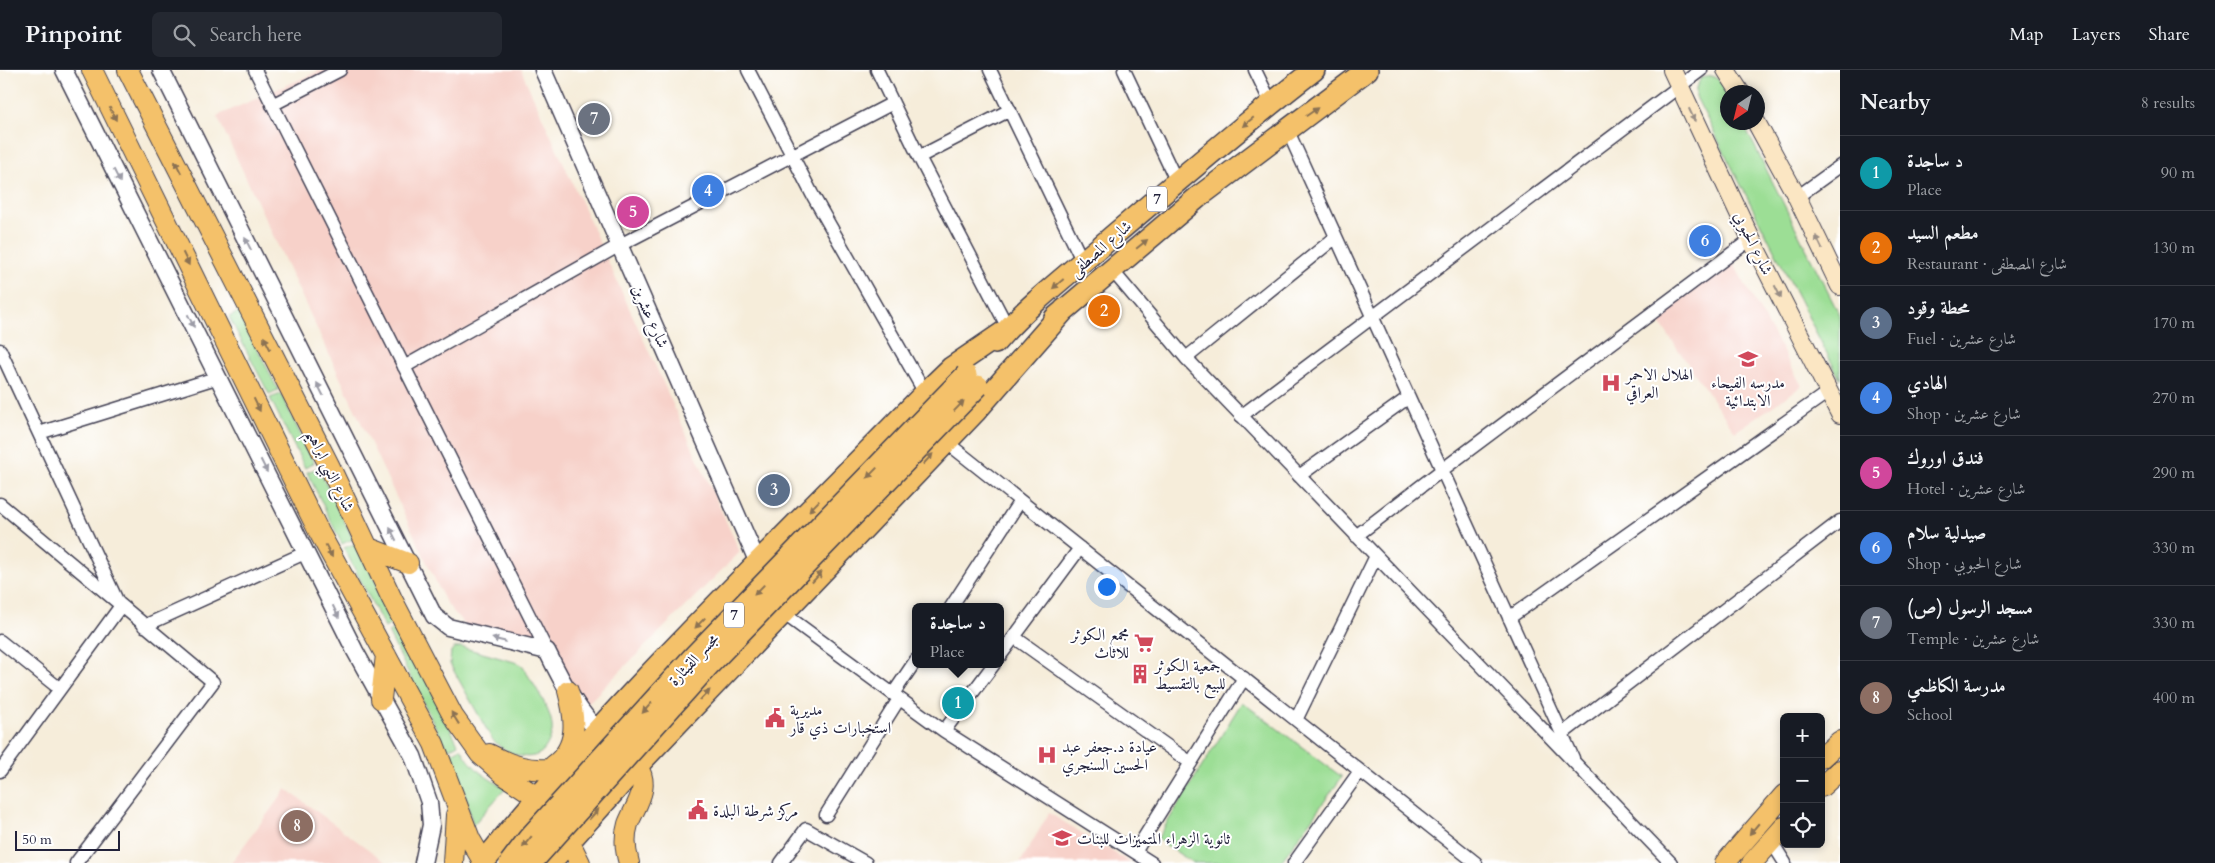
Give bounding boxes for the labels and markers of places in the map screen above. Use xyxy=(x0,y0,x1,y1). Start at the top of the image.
pin: 7 xyxy=(578,100,610,138)
pin: 4 xyxy=(692,172,724,210)
pin: 5 xyxy=(617,193,649,231)
pin: 6 xyxy=(1689,222,1721,260)
pin: 2 xyxy=(1088,292,1120,330)
school or university icon: مدرسه الفيحاء الابتدائية xyxy=(1737,348,1759,370)
place label: الهلال الاحمر العراقي xyxy=(1624,364,1693,405)
hospital icon: الهلال الاحمر العراقي xyxy=(1600,372,1622,394)
place label: مدرسه الفيحاء الابتدائية xyxy=(1711,372,1785,412)
pin: 3 xyxy=(758,471,790,509)
place label: مجمع الكوثر للاثاث xyxy=(1069,624,1129,664)
supermarket icon: مجمع الكوثر للاثاث xyxy=(1133,632,1155,654)
place label: جمعية الكوثر للبيع بالتقسيط xyxy=(1153,655,1226,699)
building icon: جمعية الكوثر للبيع بالتقسيط xyxy=(1129,663,1151,685)
pin: 1 xyxy=(942,684,974,722)
place label: مديرية استخبارات ذي قار xyxy=(788,699,891,740)
public building icon: مديرية استخبارات ذي قار xyxy=(764,707,786,729)
place label: عيادة د.جعفر عبد الحسين السنجري xyxy=(1062,736,1157,777)
hospital icon: عيادة د.جعفر عبد الحسين السنجري xyxy=(1036,744,1058,766)
public building icon: مركز شرطة البلدة xyxy=(687,799,709,821)
place label: مركز شرطة البلدة xyxy=(713,800,798,822)
pin: 8 xyxy=(281,807,313,845)
school or university icon: ثانوية الزهراء المتميزات للبنات xyxy=(1051,827,1073,849)
place label: ثانوية الزهراء المتميزات للبنات xyxy=(1077,828,1231,850)

